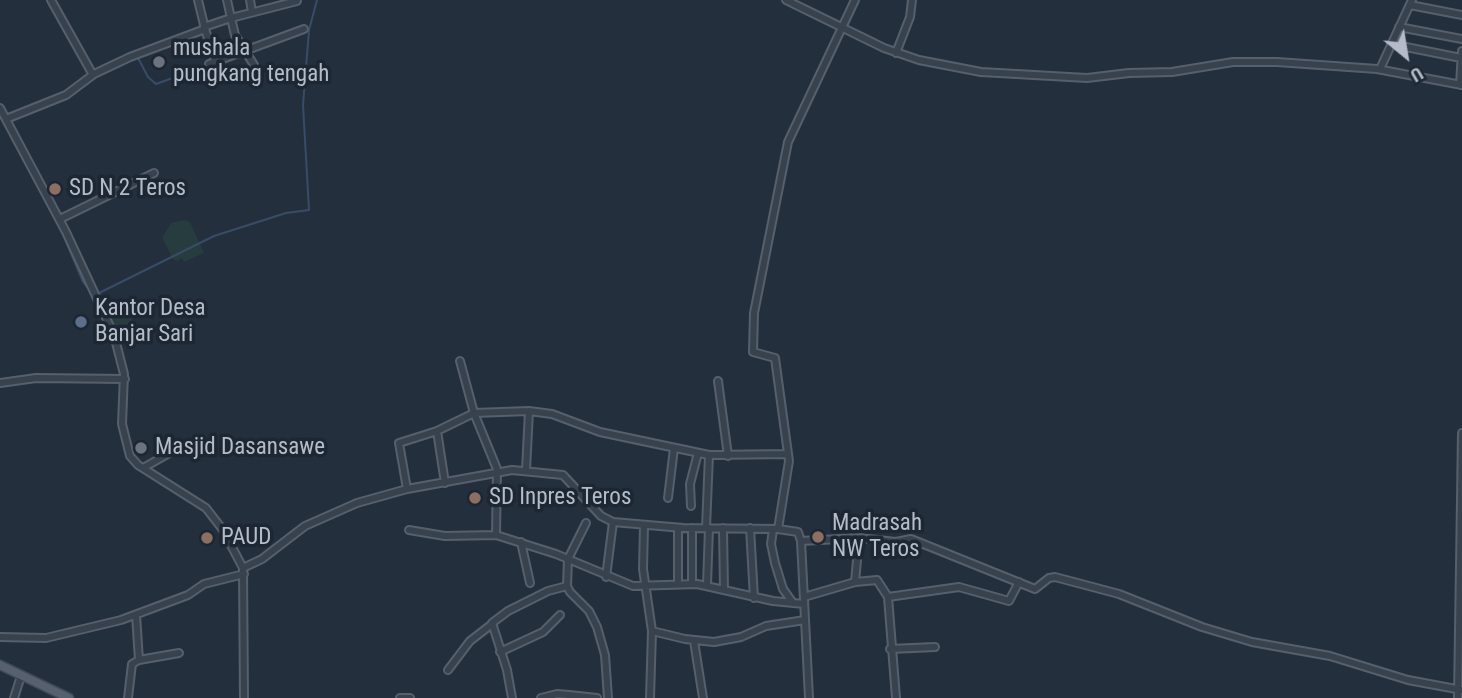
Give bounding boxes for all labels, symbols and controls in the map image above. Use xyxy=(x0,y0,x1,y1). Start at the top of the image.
north arrow xyxy=(1371,21,1441,91)
place label: mushala pungkang tengah xyxy=(173,35,329,89)
marker: mushala pungkang tengah xyxy=(151,54,167,70)
text: U xyxy=(1406,62,1427,87)
place label: SD N 2 Teros xyxy=(69,175,186,203)
marker: SD N 2 Teros xyxy=(47,181,63,197)
place label: Kantor Desa Banjar Sari xyxy=(95,295,206,349)
marker: Kantor Desa Banjar Sari xyxy=(73,314,89,330)
place label: Masjid Dasansawe xyxy=(155,434,325,462)
marker: Masjid Dasansawe xyxy=(133,440,149,456)
place label: SD Inpres Teros xyxy=(489,484,631,512)
marker: SD Inpres Teros xyxy=(467,490,483,506)
place label: Madrasah NW Teros xyxy=(832,510,922,564)
place label: PAUD xyxy=(221,524,271,552)
marker: Madrasah NW Teros xyxy=(810,529,826,545)
marker: PAUD xyxy=(199,530,215,546)

